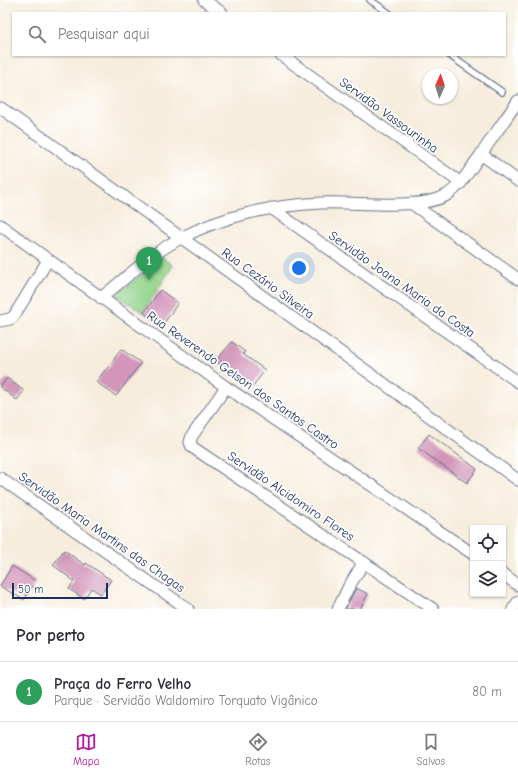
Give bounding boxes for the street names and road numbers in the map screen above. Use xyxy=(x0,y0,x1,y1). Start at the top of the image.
street label: Servidão Vassourinha xyxy=(337,74,441,156)
street label: Servidão Joana Maria da Costa xyxy=(326,228,478,340)
street label: Rua Cezário Silveira xyxy=(219,244,317,322)
street label: Rua Reverendo Gelson dos Santos Castro xyxy=(144,308,342,452)
street label: Servidão Alcidomiro Flores xyxy=(225,448,357,544)
street label: Servidão Maria Martins das Chagas xyxy=(16,469,188,595)

